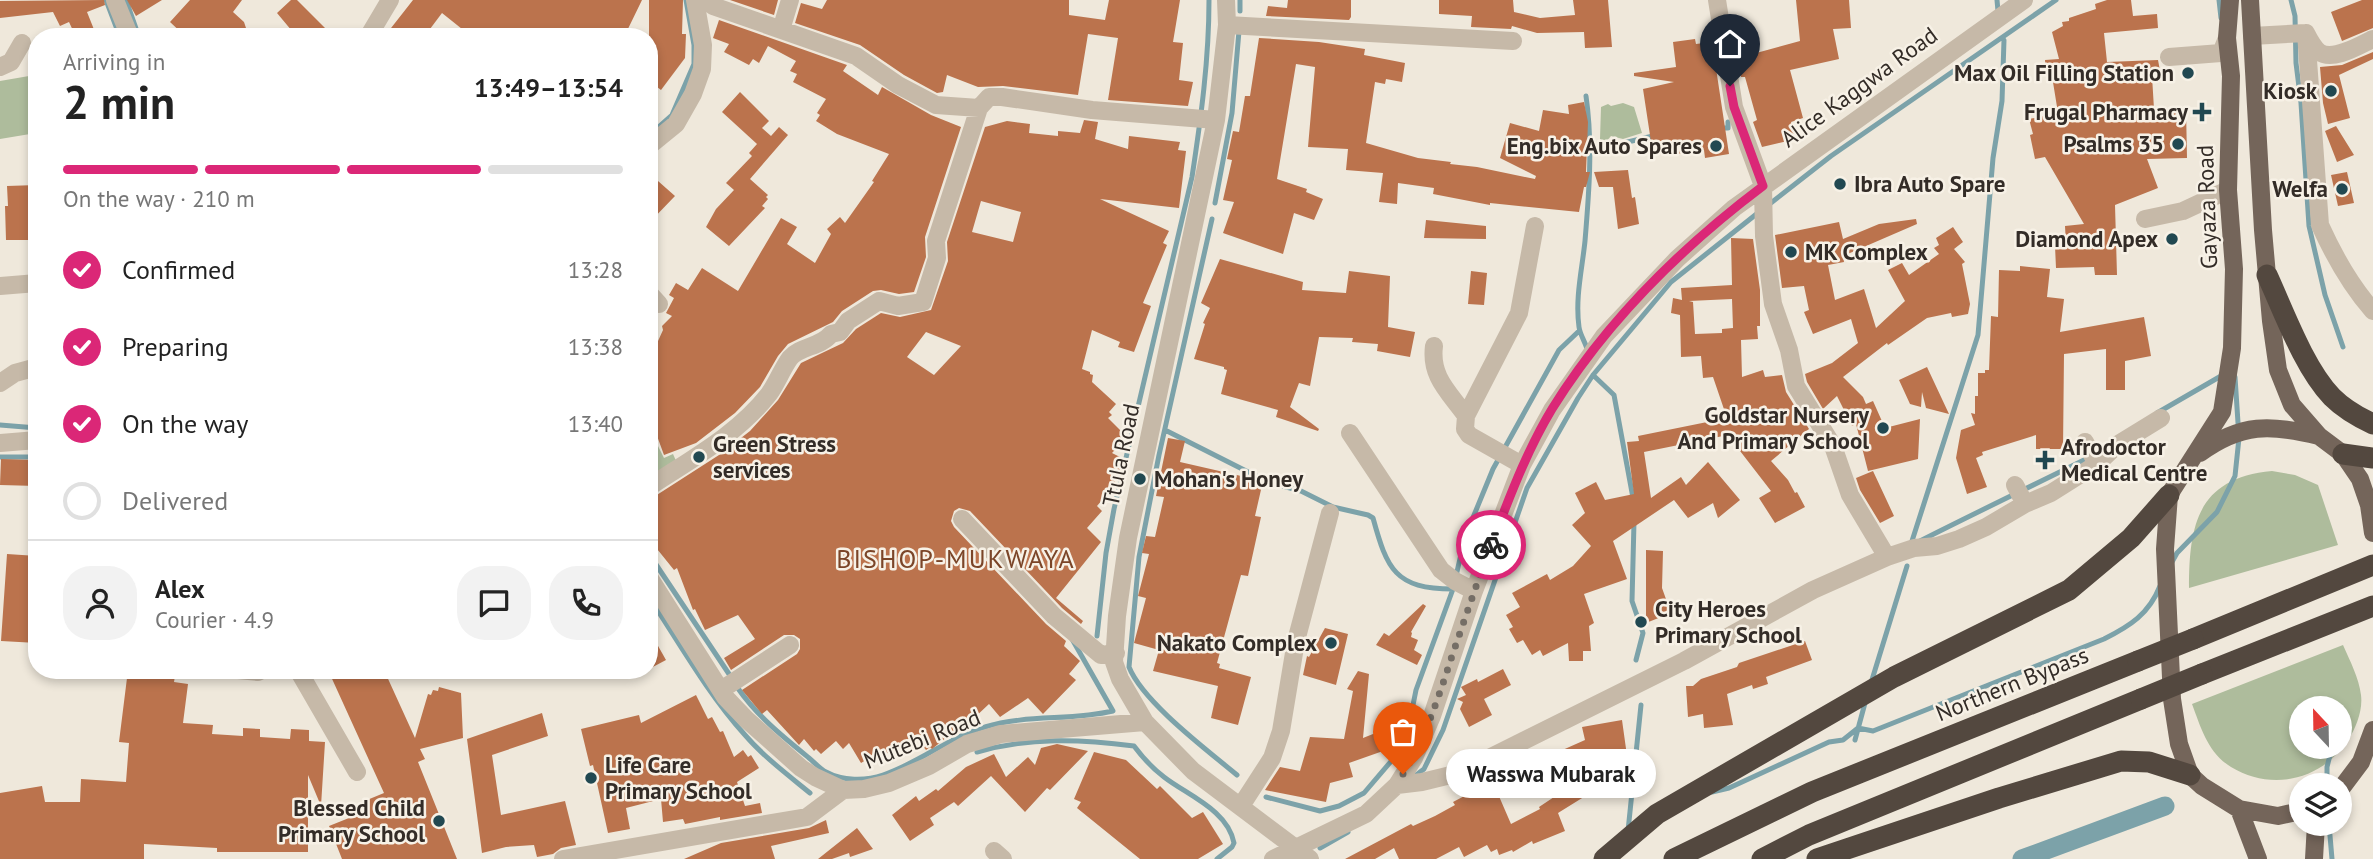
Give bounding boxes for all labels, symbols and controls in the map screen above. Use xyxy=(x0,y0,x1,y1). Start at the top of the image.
pin xyxy=(1700,14,1760,86)
street label: Alice Kaggwa Road xyxy=(1775,20,1943,153)
icon: home xyxy=(1711,25,1749,63)
text: Arriving in xyxy=(63,47,165,76)
place label: Max Oil Filling Station xyxy=(1954,58,2174,87)
marker: Max Oil Filling Station xyxy=(2180,65,2196,81)
text: 13:49–13:54 xyxy=(474,71,623,104)
text: 2 min xyxy=(63,72,175,132)
place label: Kiosk xyxy=(2263,76,2318,105)
marker: Kiosk xyxy=(2323,83,2339,99)
place label: Frugal Pharmacy xyxy=(2024,97,2189,126)
marker: Frugal Pharmacy xyxy=(2194,104,2210,120)
place label: Psalms 35 xyxy=(2064,129,2164,158)
place label: Eng.bix Auto Spares xyxy=(1507,131,1702,160)
marker: Psalms 35 xyxy=(2170,136,2186,152)
marker: Eng.bix Auto Spares xyxy=(1708,138,1724,154)
street label: Gayaza Road xyxy=(2190,144,2223,270)
place label: Ibra Auto Spare xyxy=(1854,169,2005,198)
place label: Welfa xyxy=(2272,174,2328,203)
marker: Ibra Auto Spare xyxy=(1832,176,1848,192)
marker: Welfa xyxy=(2334,181,2350,197)
text: On the way · 210 m xyxy=(63,184,255,213)
place label: Diamond Apex xyxy=(2015,224,2158,253)
marker: Diamond Apex xyxy=(2164,231,2180,247)
place label: MK Complex xyxy=(1805,237,1928,266)
marker: MK Complex xyxy=(1783,244,1799,260)
icon: check xyxy=(63,251,101,289)
text: Confirmed xyxy=(122,253,235,286)
text: 13:28 xyxy=(568,255,623,284)
icon: check xyxy=(63,328,101,366)
text: Preparing xyxy=(122,330,229,363)
text: 13:38 xyxy=(568,332,623,361)
place label: Goldstar Nursery And Primary School xyxy=(1677,400,1870,455)
street label: Ttula Road xyxy=(1095,401,1146,509)
icon: check xyxy=(63,405,101,443)
text: On the way xyxy=(122,407,248,440)
text: 13:40 xyxy=(568,409,623,438)
marker: Goldstar Nursery And Primary School xyxy=(1875,420,1891,436)
place label: Green Stress services xyxy=(713,429,836,484)
place label: Afrodoctor Medical Centre xyxy=(2061,432,2207,487)
marker: Green Stress services xyxy=(691,449,707,465)
marker: Afrodoctor Medical Centre xyxy=(2035,450,2055,470)
place label: Mohan's Honey xyxy=(1154,464,1304,493)
marker: Mohan's Honey xyxy=(1132,471,1148,487)
text: Delivered xyxy=(122,484,228,517)
courier xyxy=(1456,510,1526,580)
icon: bike xyxy=(1472,526,1510,564)
district label: BISHOP-MUKWAYA xyxy=(836,542,1076,575)
button: person xyxy=(63,566,137,640)
button: chat xyxy=(457,566,531,640)
button: phone xyxy=(549,566,623,640)
text: Alex xyxy=(155,572,205,605)
place label: City Heroes Primary School xyxy=(1655,594,1802,649)
text: Courier · 4.9 xyxy=(155,605,274,634)
marker: City Heroes Primary School xyxy=(1633,614,1649,630)
place label: Nakato Complex xyxy=(1157,628,1317,657)
marker: Nakato Complex xyxy=(1323,635,1339,651)
street label: Northern Bypass xyxy=(1931,640,2092,727)
north arrow xyxy=(2289,696,2352,760)
map controls xyxy=(2289,696,2352,836)
street label: Mutebi Road xyxy=(859,702,984,775)
pin xyxy=(1373,702,1433,774)
icon: bag xyxy=(1384,713,1422,751)
place label: Life Care Primary School xyxy=(605,750,752,805)
callout: Wasswa Mubarak xyxy=(1445,750,1655,798)
text: Wasswa Mubarak xyxy=(1467,759,1635,788)
marker: Life Care Primary School xyxy=(583,770,599,786)
button: layers xyxy=(2289,773,2352,836)
place label: Blessed Child Primary School xyxy=(278,793,425,848)
marker: Blessed Child Primary School xyxy=(431,813,447,829)

